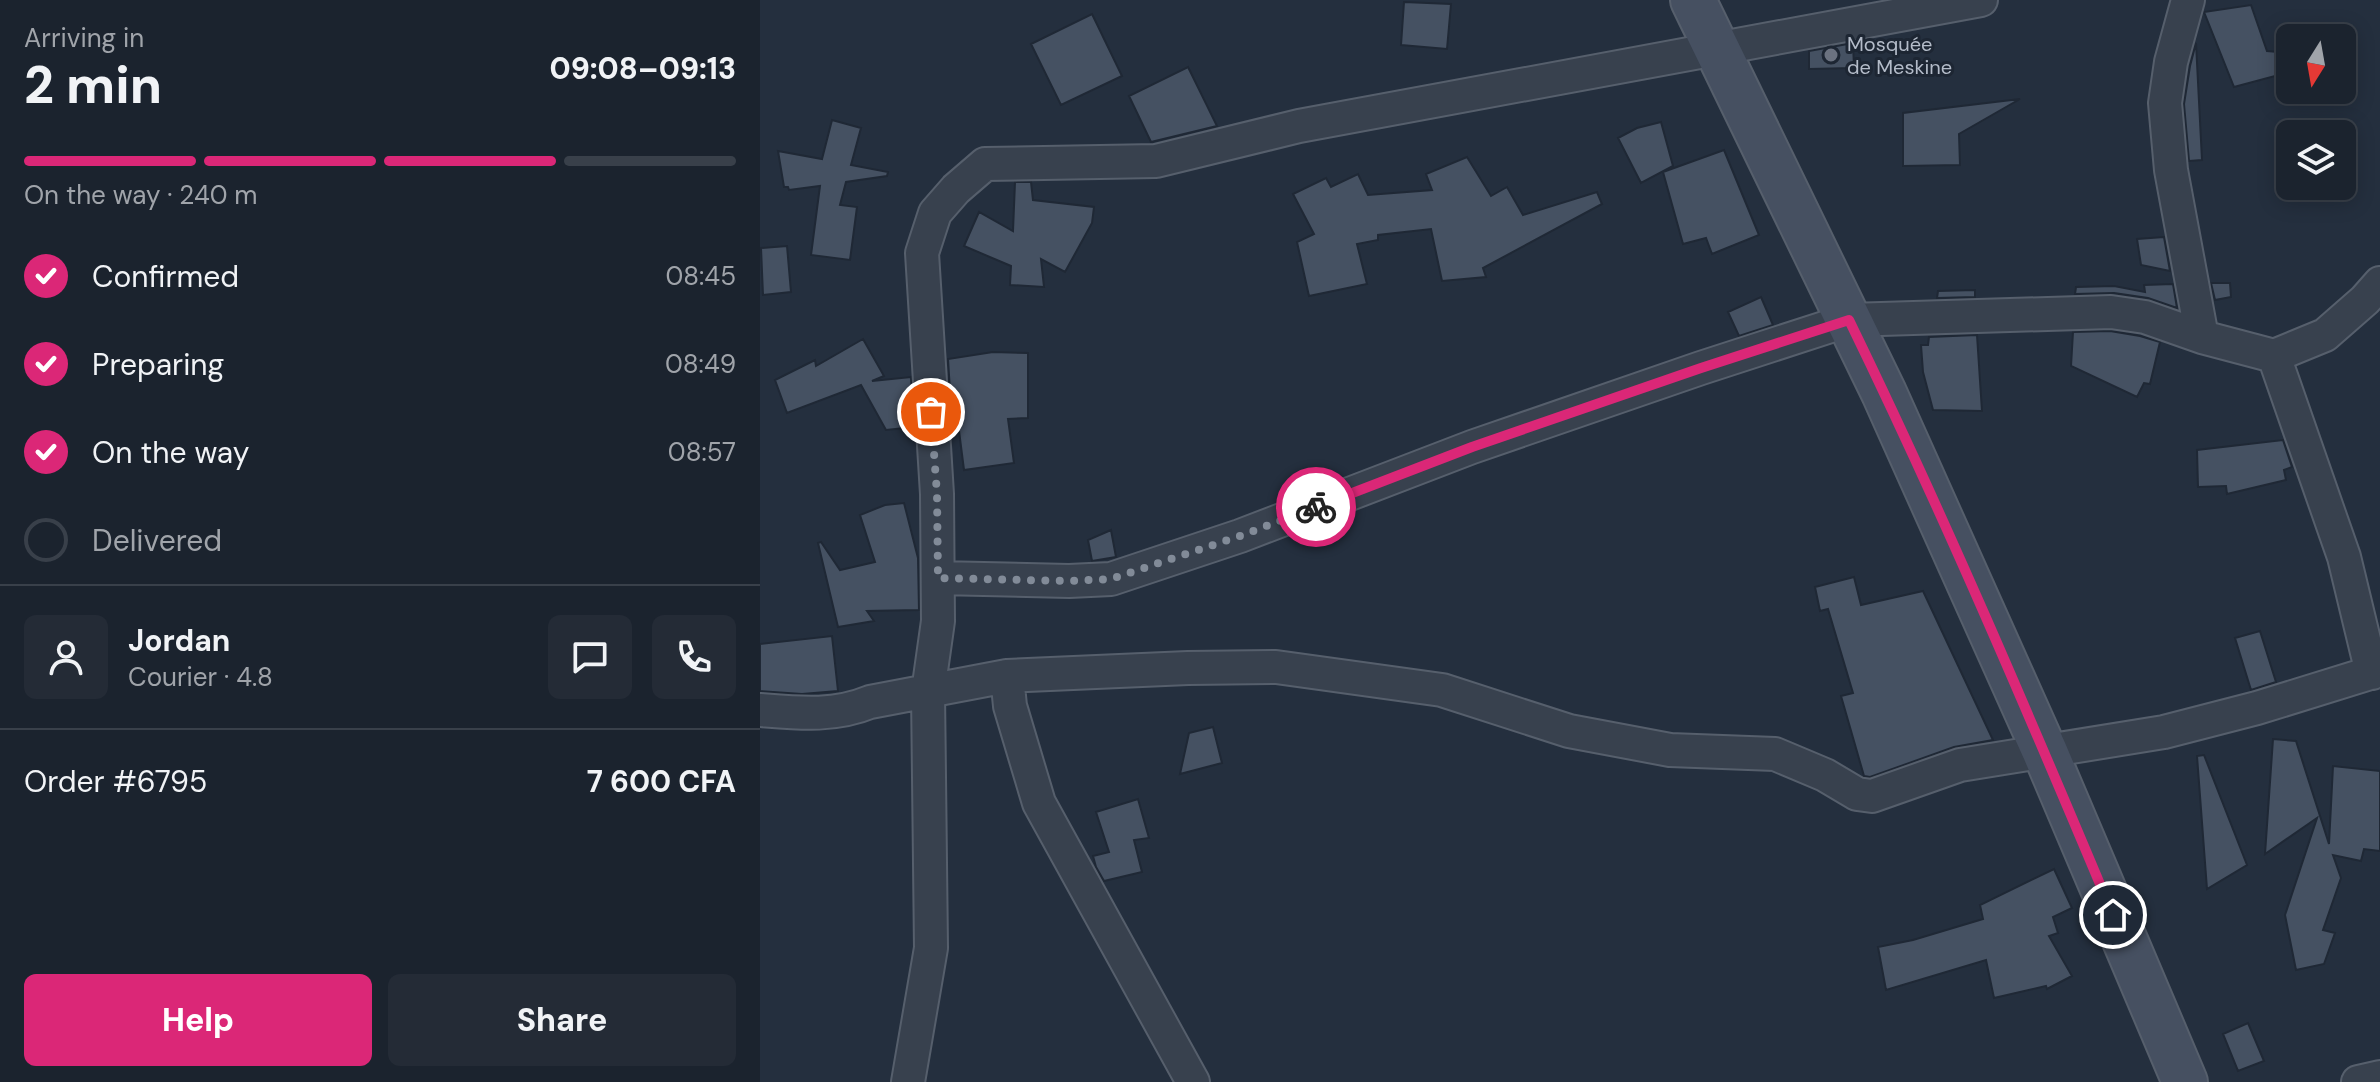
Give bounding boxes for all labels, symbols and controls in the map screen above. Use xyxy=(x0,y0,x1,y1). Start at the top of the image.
text: Arriving in xyxy=(24,21,144,55)
north arrow xyxy=(2276,24,2356,104)
map controls xyxy=(2276,24,2356,200)
place label: Mosquée de Meskine xyxy=(1847,31,1952,80)
marker: Mosquée de Meskine xyxy=(1822,46,1840,64)
text: 09:08–09:13 xyxy=(550,49,736,88)
text: 2 min xyxy=(24,51,162,119)
button: layers xyxy=(2276,120,2356,200)
text: On the way · 240 m xyxy=(24,178,258,212)
icon: check xyxy=(24,254,68,298)
text: Confirmed xyxy=(92,257,239,296)
text: 08:45 xyxy=(666,259,736,293)
icon: check xyxy=(24,342,68,386)
text: Preparing xyxy=(92,345,224,384)
text: 08:49 xyxy=(665,347,736,381)
pin xyxy=(897,378,965,446)
icon: bag xyxy=(909,390,953,434)
icon: check xyxy=(24,430,68,474)
text: On the way xyxy=(92,433,249,472)
text: 08:57 xyxy=(668,435,736,469)
courier xyxy=(1276,467,1356,547)
icon: bike xyxy=(1294,485,1338,529)
text: Delivered xyxy=(92,521,222,560)
button: person xyxy=(24,615,108,699)
button: chat xyxy=(548,615,632,699)
button: phone xyxy=(652,615,736,699)
text: Jordan xyxy=(128,621,230,660)
text: Courier · 4.8 xyxy=(128,660,273,694)
text: Order #6795 xyxy=(24,762,207,801)
text: 7 600 CFA xyxy=(587,762,736,801)
pin xyxy=(2079,881,2147,949)
icon: home xyxy=(2091,893,2135,937)
button: Help xyxy=(24,974,372,1066)
button: Share xyxy=(388,974,736,1066)

